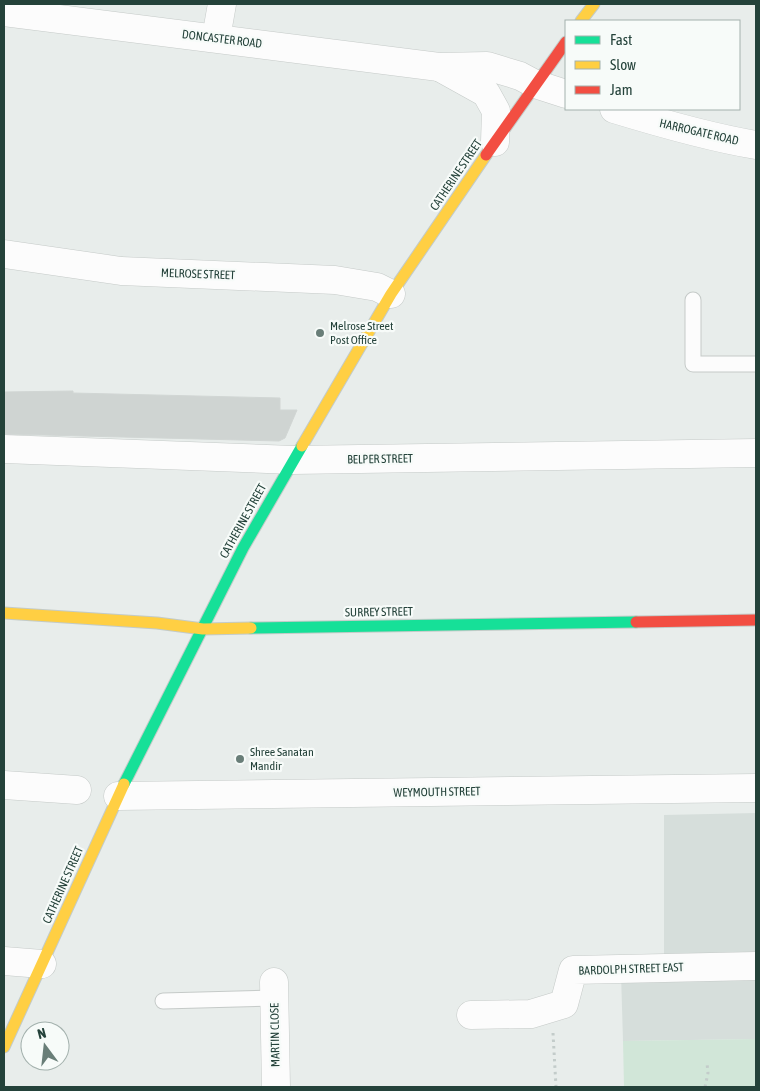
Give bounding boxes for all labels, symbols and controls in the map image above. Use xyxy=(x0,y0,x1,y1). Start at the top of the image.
legend xyxy=(565,20,740,110)
street label: DONCASTER ROAD xyxy=(181,27,263,51)
text: Fast xyxy=(610,31,632,48)
text: Slow xyxy=(610,56,636,73)
text: Jam xyxy=(610,81,633,98)
street label: HARROGATE ROAD xyxy=(658,116,740,148)
street label: CATHERINE STREET xyxy=(427,136,485,213)
street label: MELROSE STREET xyxy=(161,266,236,282)
place label: Melrose Street Post Office xyxy=(330,319,394,347)
marker: Melrose Street Post Office xyxy=(314,327,326,339)
street label: BELPER STREET xyxy=(347,451,414,467)
street label: CATHERINE STREET xyxy=(217,481,270,561)
street label: SURREY STREET xyxy=(345,604,414,620)
place label: Shree Sanatan Mandir xyxy=(250,745,314,773)
marker: Shree Sanatan Mandir xyxy=(234,753,246,765)
street label: WEYMOUTH STREET xyxy=(393,784,481,800)
street label: CATHERINE STREET xyxy=(40,844,87,926)
street label: BARDOLPH STREET EAST xyxy=(578,960,685,978)
street label: MARTIN CLOSE xyxy=(267,1003,283,1067)
north arrow xyxy=(20,1021,70,1071)
text: N xyxy=(36,1025,48,1042)

